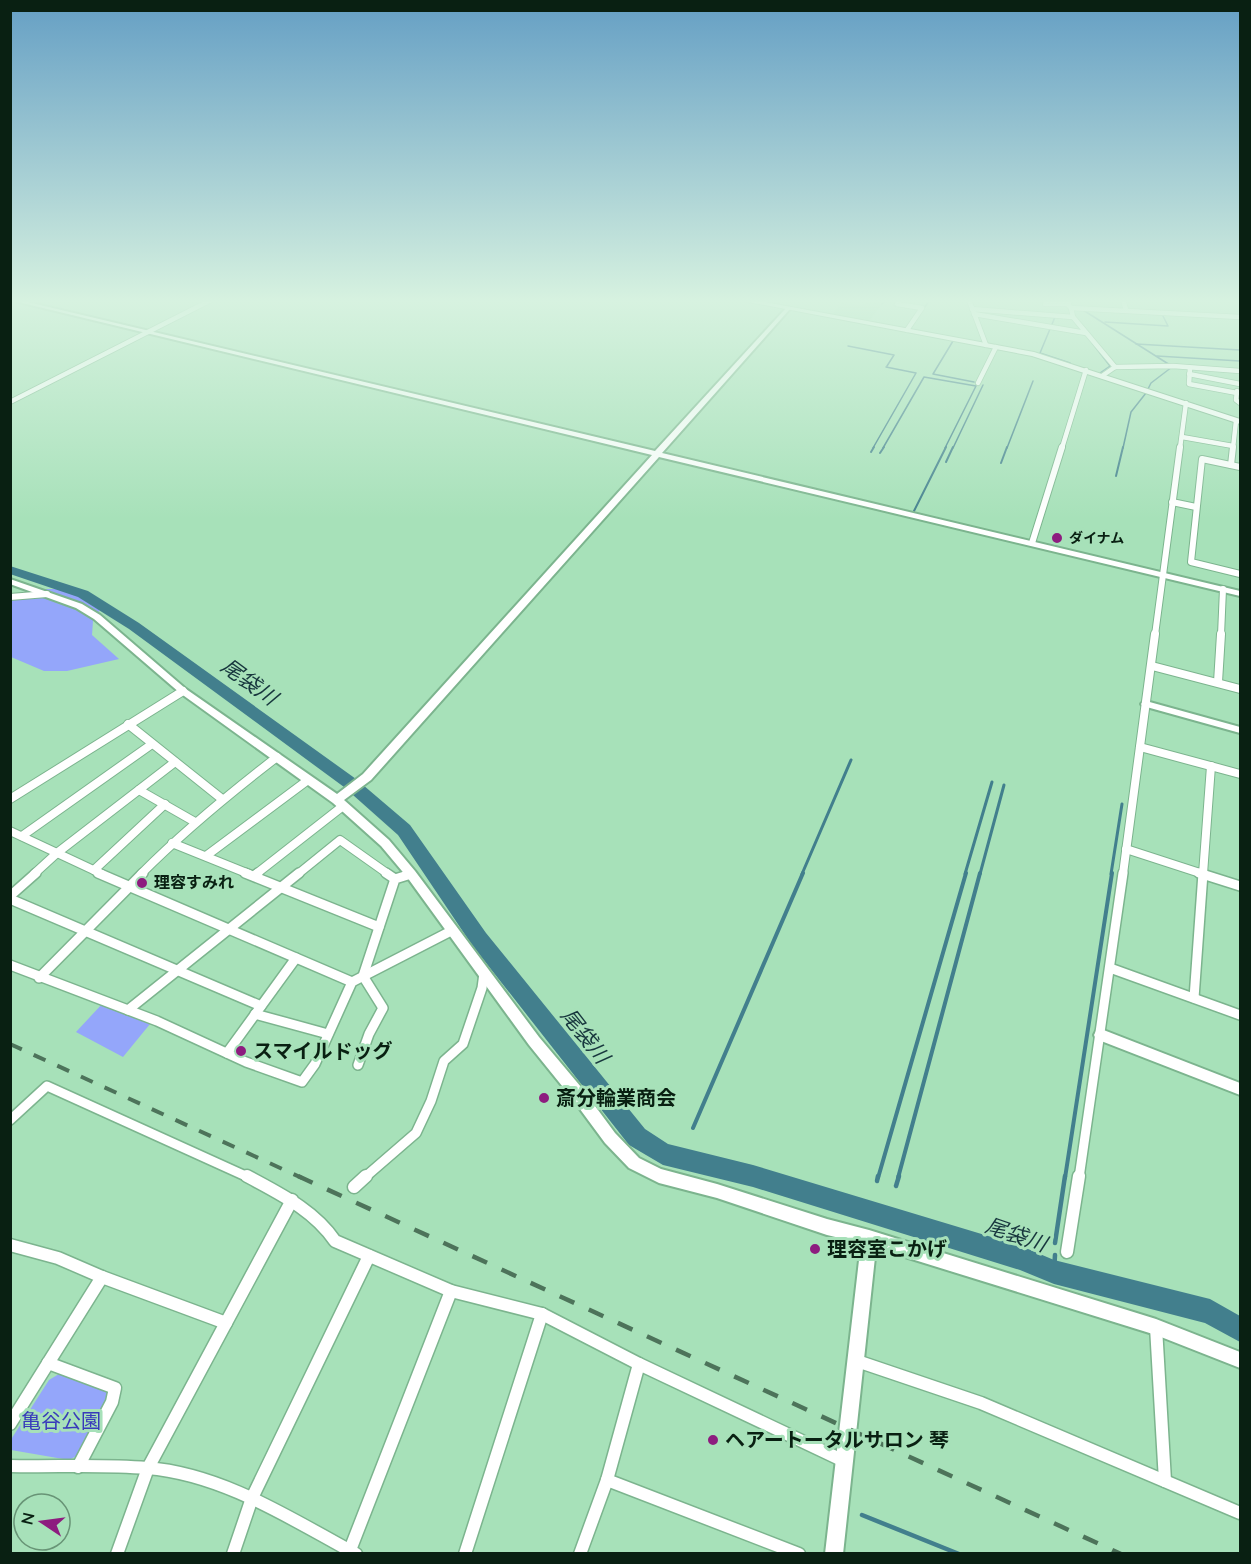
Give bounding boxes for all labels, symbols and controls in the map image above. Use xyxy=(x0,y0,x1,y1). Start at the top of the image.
place label: ダイナム xyxy=(1069,529,1124,548)
marker: ダイナム xyxy=(1050,531,1064,545)
water label: 尾袋川 xyxy=(215,652,284,713)
place label: 理容すみれ xyxy=(154,872,234,894)
marker: 理容すみれ xyxy=(135,876,149,890)
water label: 尾袋川 xyxy=(555,1003,617,1071)
place label: スマイルドッグ xyxy=(253,1038,392,1065)
marker: スマイルドッグ xyxy=(234,1044,248,1058)
place label: 斎分輪業商会 xyxy=(556,1085,676,1112)
marker: 斎分輪業商会 xyxy=(537,1091,551,1105)
water label: 尾袋川 xyxy=(982,1212,1052,1259)
place label: 理容室こかげ xyxy=(827,1236,947,1263)
marker: 理容室こかげ xyxy=(808,1242,822,1256)
park label: 亀谷公園 xyxy=(21,1408,101,1435)
place label: ヘアートータルサロン 琴 xyxy=(725,1427,949,1454)
marker: ヘアートータルサロン 琴 xyxy=(706,1433,720,1447)
north arrow xyxy=(12,1492,72,1552)
text: N xyxy=(16,1511,40,1527)

